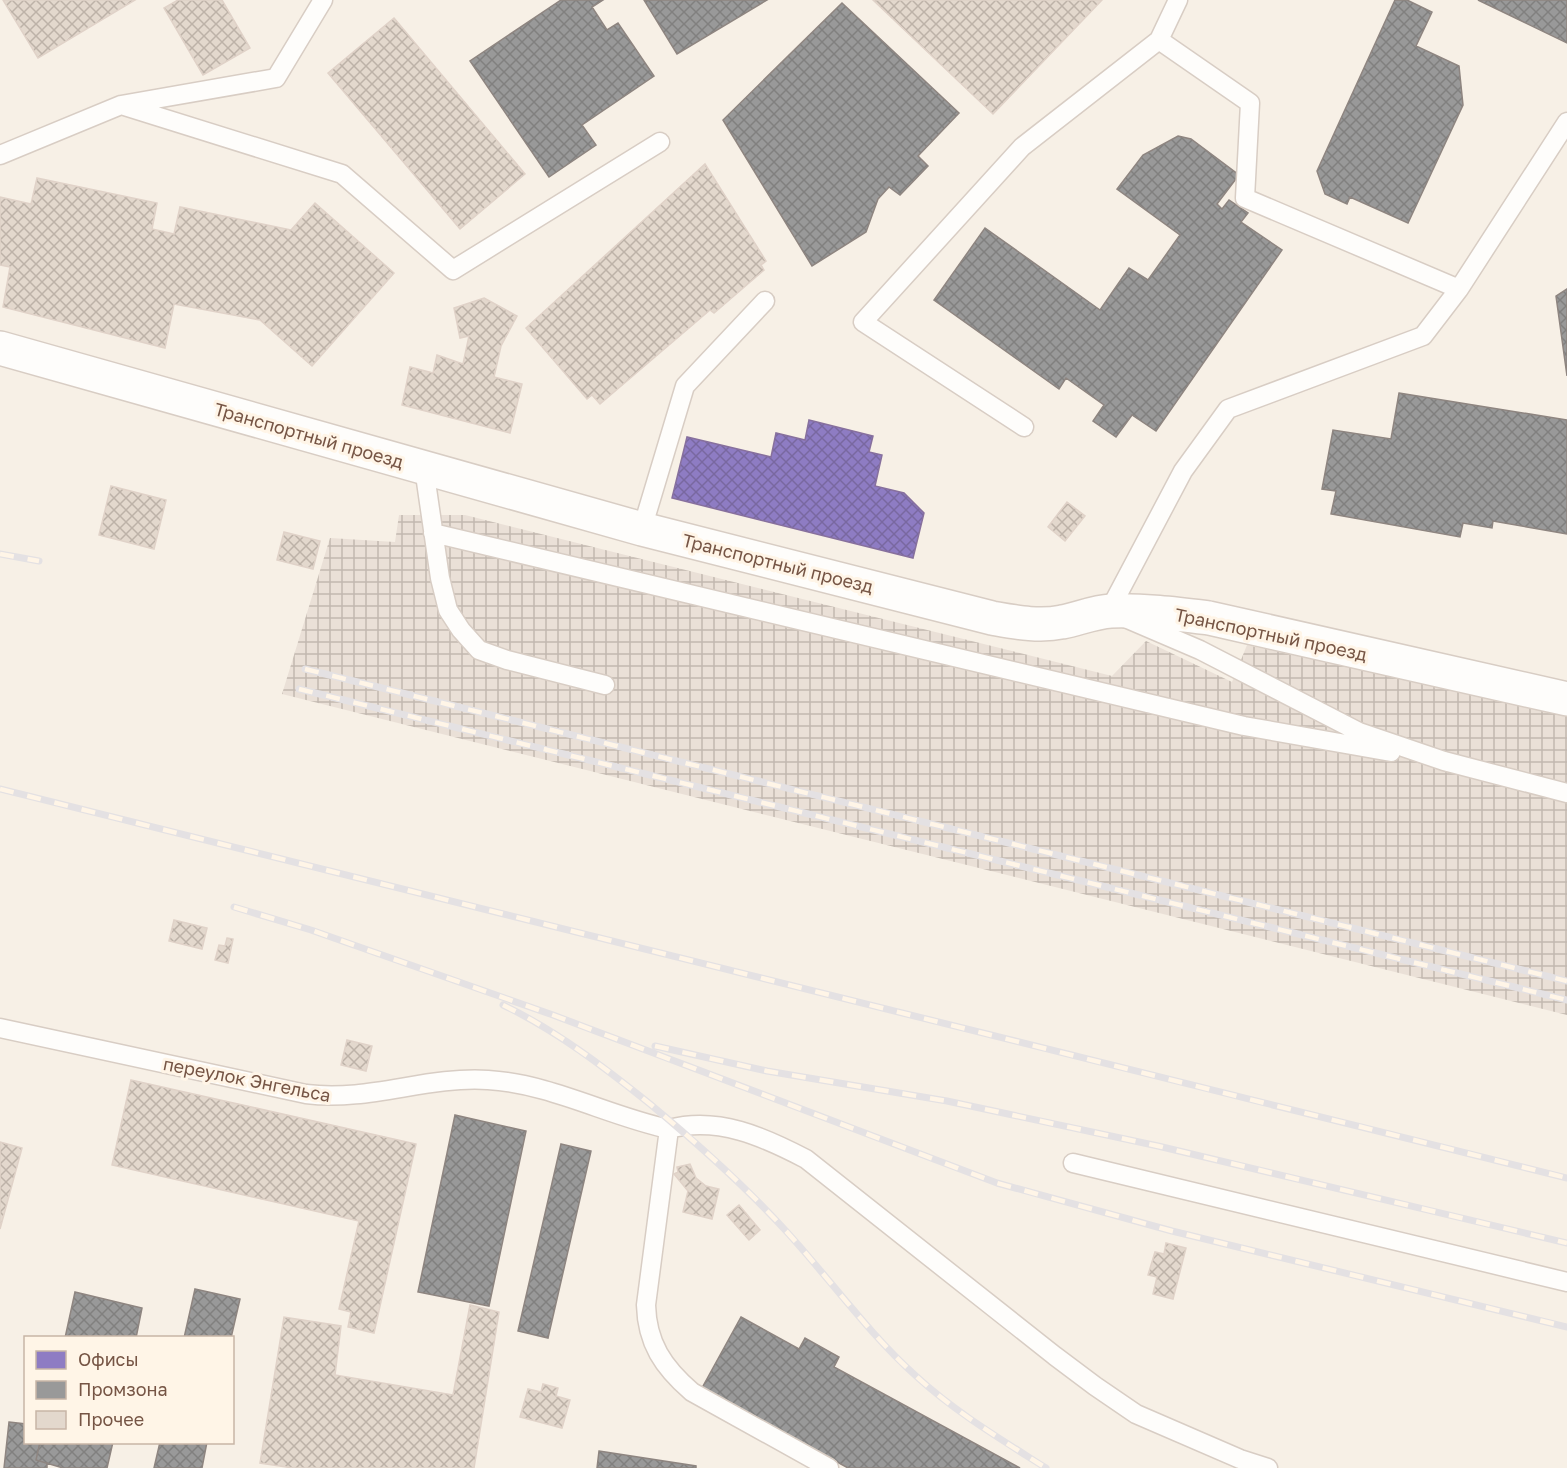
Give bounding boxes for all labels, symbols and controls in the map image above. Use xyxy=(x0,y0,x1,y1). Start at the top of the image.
street label: Транспортный проезд xyxy=(212,397,406,473)
street label: Транспортный проезд xyxy=(680,529,876,597)
street label: Транспортный проезд xyxy=(1173,603,1369,665)
street label: переулок Энгельса xyxy=(161,1052,333,1106)
legend xyxy=(24,1336,234,1444)
text: Офисы xyxy=(78,1348,139,1370)
text: Промзона xyxy=(78,1378,168,1400)
text: Прочее xyxy=(78,1408,144,1430)

